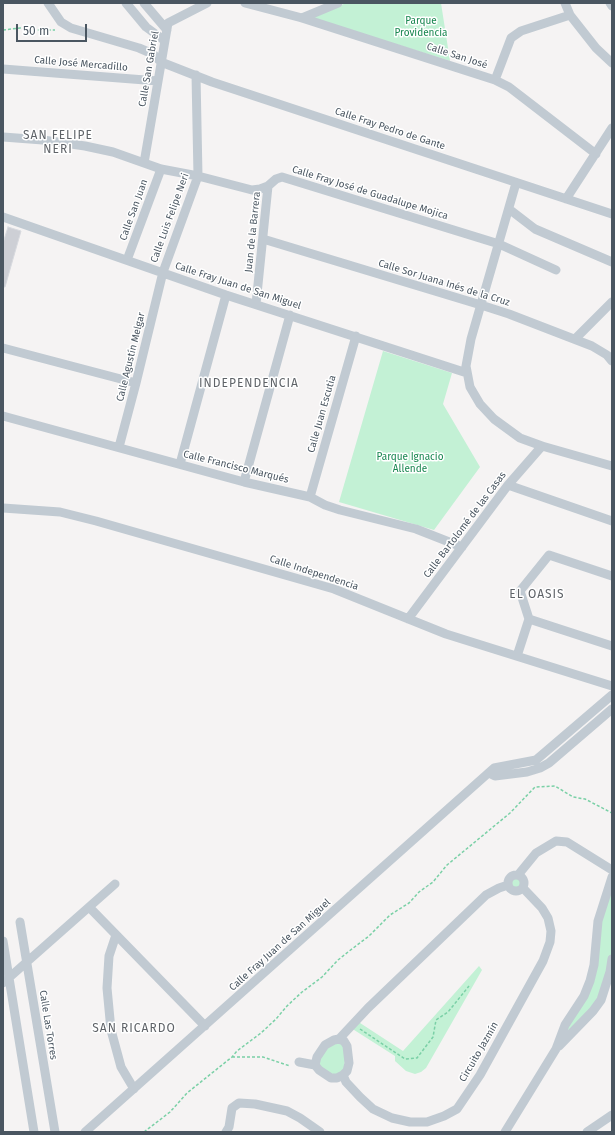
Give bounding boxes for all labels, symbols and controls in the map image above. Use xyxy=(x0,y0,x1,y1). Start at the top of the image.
park label: Parque Providencia xyxy=(394,15,448,38)
scale bar xyxy=(18,16,89,42)
text: 50 m xyxy=(23,24,49,38)
street label: Calle San Gabriel xyxy=(136,30,162,108)
street label: Calle San José xyxy=(425,41,489,71)
street label: Calle José Mercadillo xyxy=(34,54,128,74)
street label: Calle Fray Pedro de Gante xyxy=(333,105,447,153)
district label: SAN FELIPE NERI xyxy=(23,129,93,157)
street label: Calle Fray José de Guadalupe Mojica xyxy=(291,164,449,222)
street label: Calle Luis Felipe Neri xyxy=(148,172,192,264)
street label: Calle San Juan xyxy=(117,178,151,242)
street label: Juan de la Barrera xyxy=(243,191,263,273)
street label: Calle Sor Juana Inés de la Cruz xyxy=(377,257,511,309)
street label: Calle Fray Juan de San Miguel xyxy=(173,260,303,312)
street label: Calle Agustín Melgar xyxy=(114,311,148,403)
street label: Calle Juan Escutia xyxy=(305,374,339,454)
district label: INDEPENDENCIA xyxy=(199,377,299,391)
street label: Calle Francisco Marqués xyxy=(182,448,290,486)
park label: Parque Ignacio Allende xyxy=(376,451,444,474)
street label: Calle Bartolomé de las Casas xyxy=(421,470,509,580)
street label: Calle Independencia xyxy=(268,553,360,593)
district label: EL OASIS xyxy=(509,588,565,602)
street label: Calle Fray Juan de San Miguel xyxy=(227,896,333,994)
street label: Calle Las Torres xyxy=(37,989,59,1061)
street label: Circuito Jazmín xyxy=(457,1020,501,1084)
district label: SAN RICARDO xyxy=(92,1022,176,1036)

